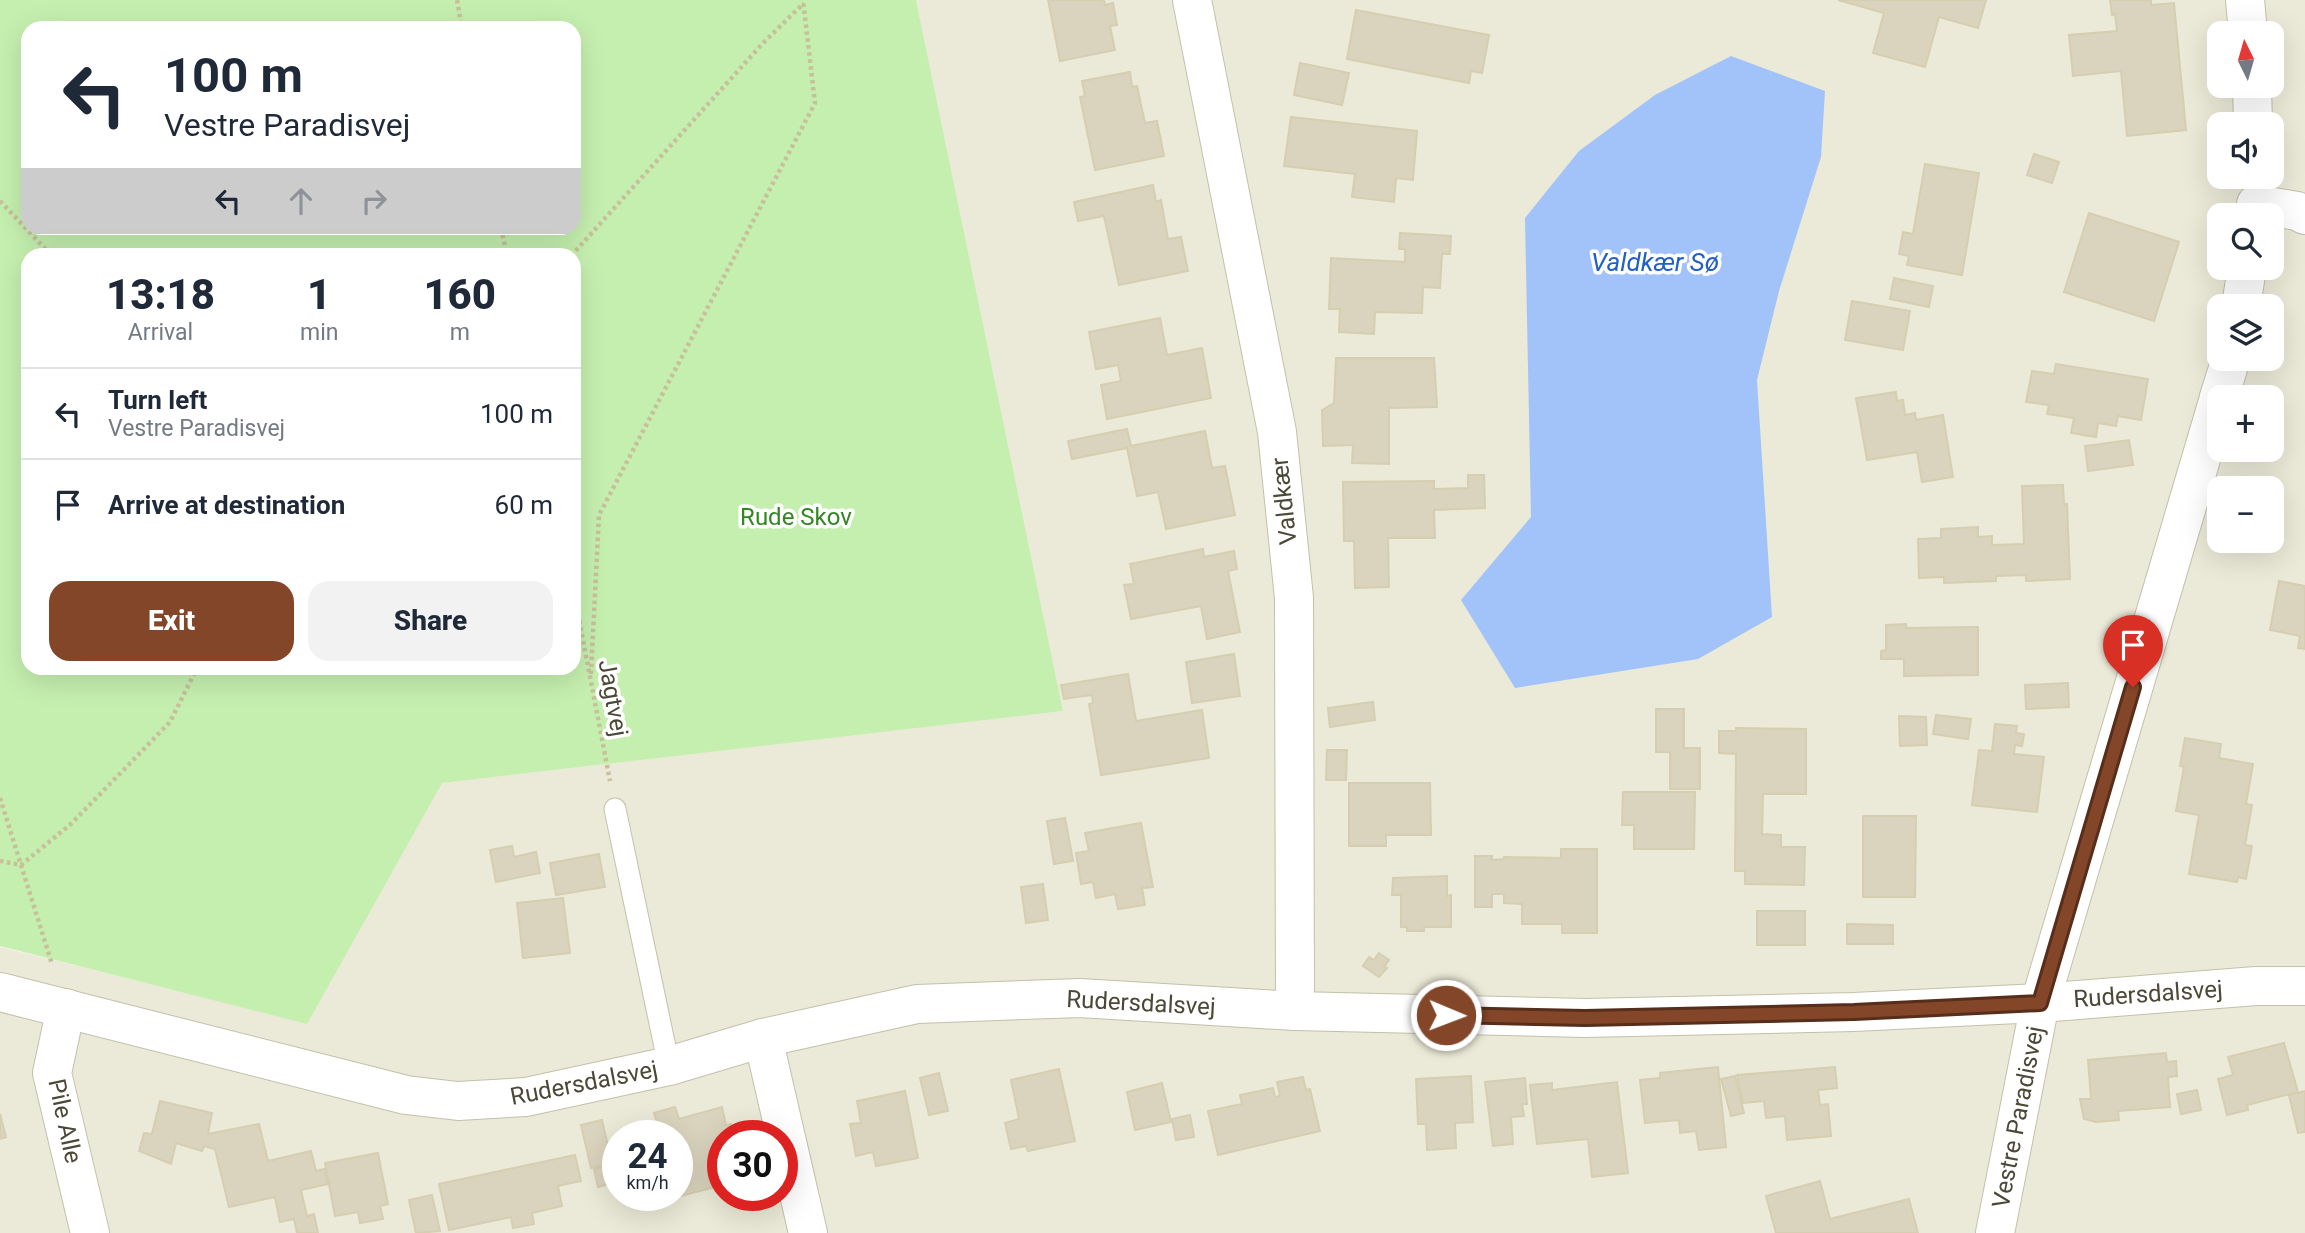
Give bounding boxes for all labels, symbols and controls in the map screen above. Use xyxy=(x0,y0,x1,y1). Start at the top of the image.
north arrow xyxy=(2207,21,2284,98)
map controls xyxy=(2207,21,2284,553)
text: 100 m xyxy=(164,47,303,104)
icon: left xyxy=(49,49,140,140)
text: Vestre Paradisvej xyxy=(164,106,410,144)
button: sound xyxy=(2207,112,2284,189)
icon: left xyxy=(209,182,247,220)
icon: ahead xyxy=(282,182,320,220)
icon: right xyxy=(355,182,393,220)
button: search xyxy=(2207,203,2284,280)
water label: Valdkær Sø xyxy=(1591,247,1719,277)
text: 13:18 xyxy=(106,270,215,319)
text: 1 xyxy=(307,270,331,319)
text: 160 xyxy=(423,270,496,319)
button: layers xyxy=(2207,294,2284,371)
text: Arrival xyxy=(128,319,193,346)
text: min xyxy=(300,319,338,346)
text: m xyxy=(450,319,470,346)
text: Turn left xyxy=(108,385,207,415)
button: + xyxy=(2207,385,2284,462)
icon: left xyxy=(49,395,87,433)
text: 100 m xyxy=(480,399,553,429)
text: Vestre Paradisvej xyxy=(108,415,285,442)
street label: Valdkær xyxy=(1265,456,1303,546)
button: − xyxy=(2207,476,2284,553)
icon: arrive xyxy=(49,486,87,524)
text: Arrive at destination xyxy=(108,490,345,520)
text: 60 m xyxy=(495,490,553,520)
park label: Rude Skov xyxy=(740,503,852,531)
button: Exit xyxy=(49,581,294,661)
button: Share xyxy=(308,581,553,661)
pin xyxy=(2103,615,2163,687)
icon: arrive xyxy=(2114,626,2152,664)
street label: Jagtvej xyxy=(592,657,634,739)
street label: Rudersdalsvej xyxy=(2072,975,2224,1013)
position arrow xyxy=(1409,978,1483,1052)
street label: Rudersdalsvej xyxy=(1066,985,1216,1021)
street label: Vestre Paradisvej xyxy=(1987,1024,2049,1210)
street label: Rudersdalsvej xyxy=(508,1055,660,1111)
street label: Pile Alle xyxy=(42,1076,88,1166)
speed limit sign: 30 xyxy=(707,1120,798,1211)
text: 24 xyxy=(627,1136,668,1177)
text: km/h xyxy=(626,1172,669,1193)

